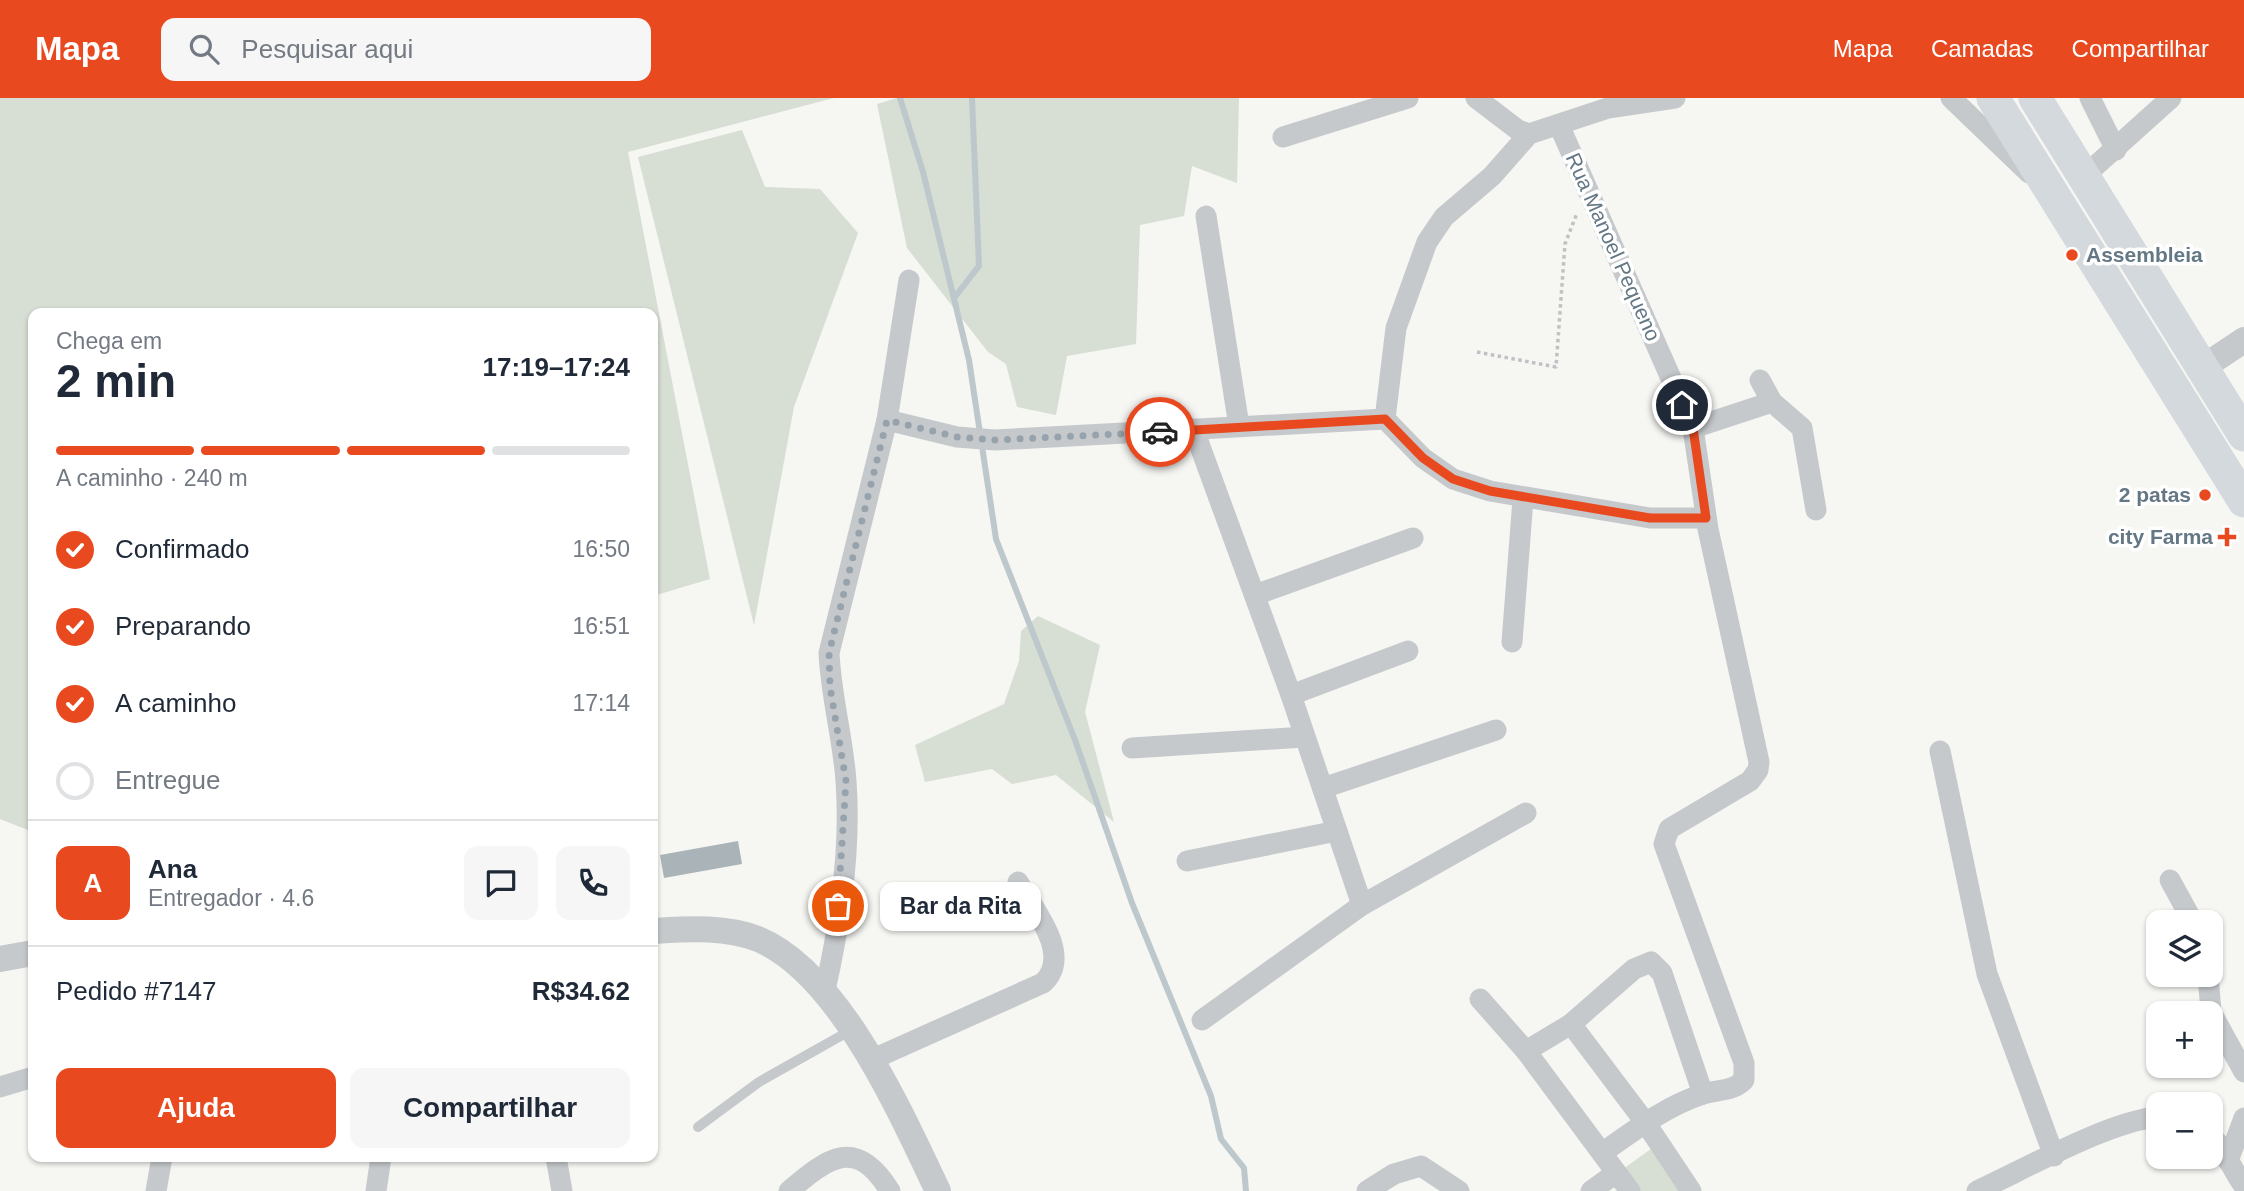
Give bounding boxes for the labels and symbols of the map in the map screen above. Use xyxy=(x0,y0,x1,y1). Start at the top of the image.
street label: Rua Manoel Pequeno xyxy=(1562,149,1665,344)
place label: Assembleia xyxy=(2086,243,2203,266)
marker: Assembleia xyxy=(2064,247,2080,263)
pin xyxy=(1652,375,1712,435)
courier xyxy=(1125,397,1195,467)
place label: 2 patas xyxy=(2119,483,2191,506)
marker: 2 patas xyxy=(2197,487,2213,503)
place label: city Farma xyxy=(2108,525,2213,548)
marker: city Farma xyxy=(2219,529,2235,545)
pin xyxy=(808,876,868,936)
callout: Bar da Rita xyxy=(880,882,1041,930)

